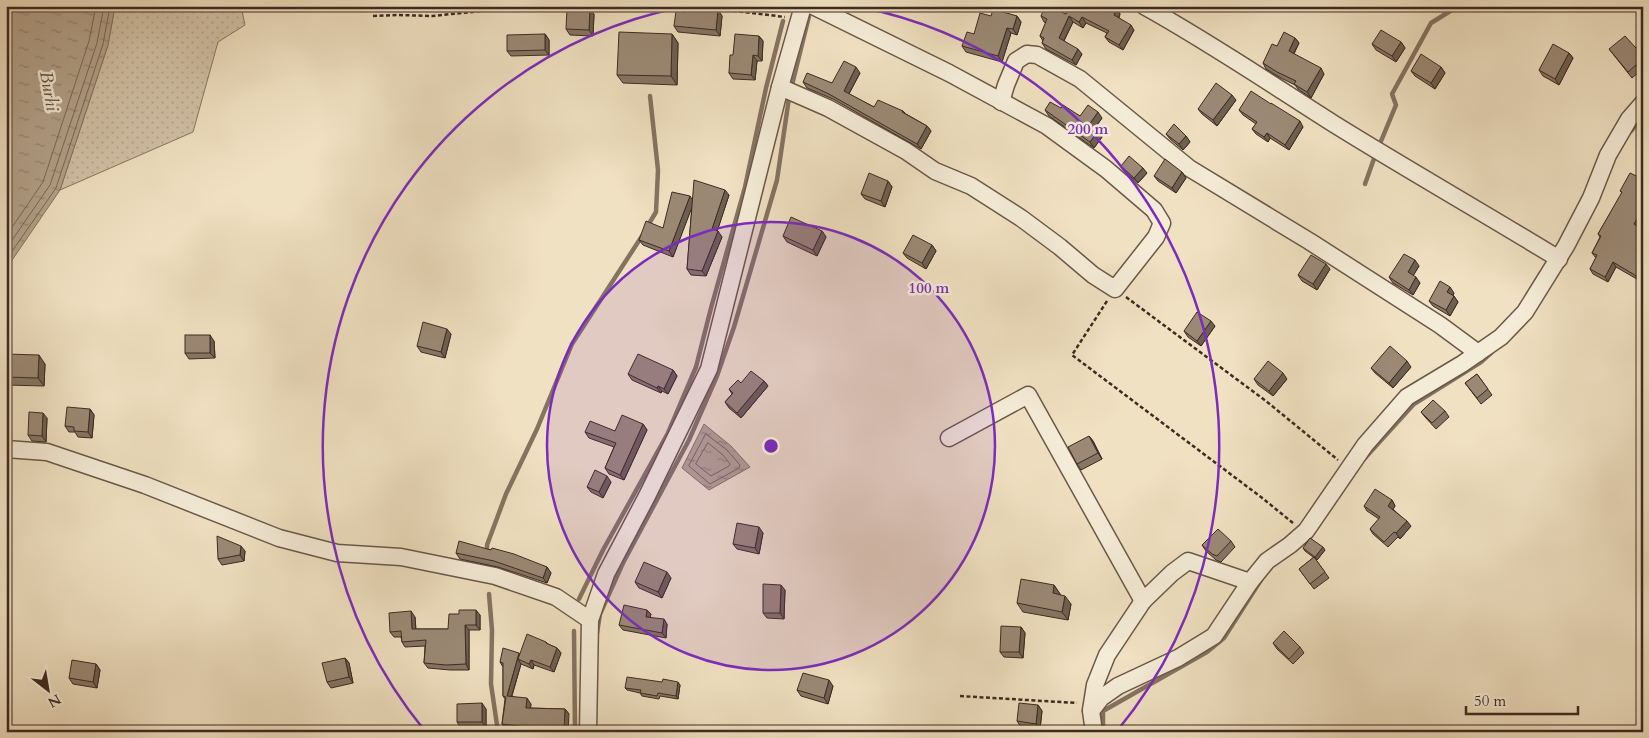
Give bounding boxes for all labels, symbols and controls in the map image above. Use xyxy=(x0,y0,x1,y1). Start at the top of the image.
water label: Burhi xyxy=(33,69,65,114)
text: 200 m xyxy=(1068,119,1109,139)
text: 100 m xyxy=(909,278,950,298)
centre of rings xyxy=(762,437,780,455)
north arrow xyxy=(22,666,72,716)
scale bar xyxy=(1466,683,1579,715)
text: N xyxy=(44,689,65,712)
text: 50 m xyxy=(1474,691,1506,711)

